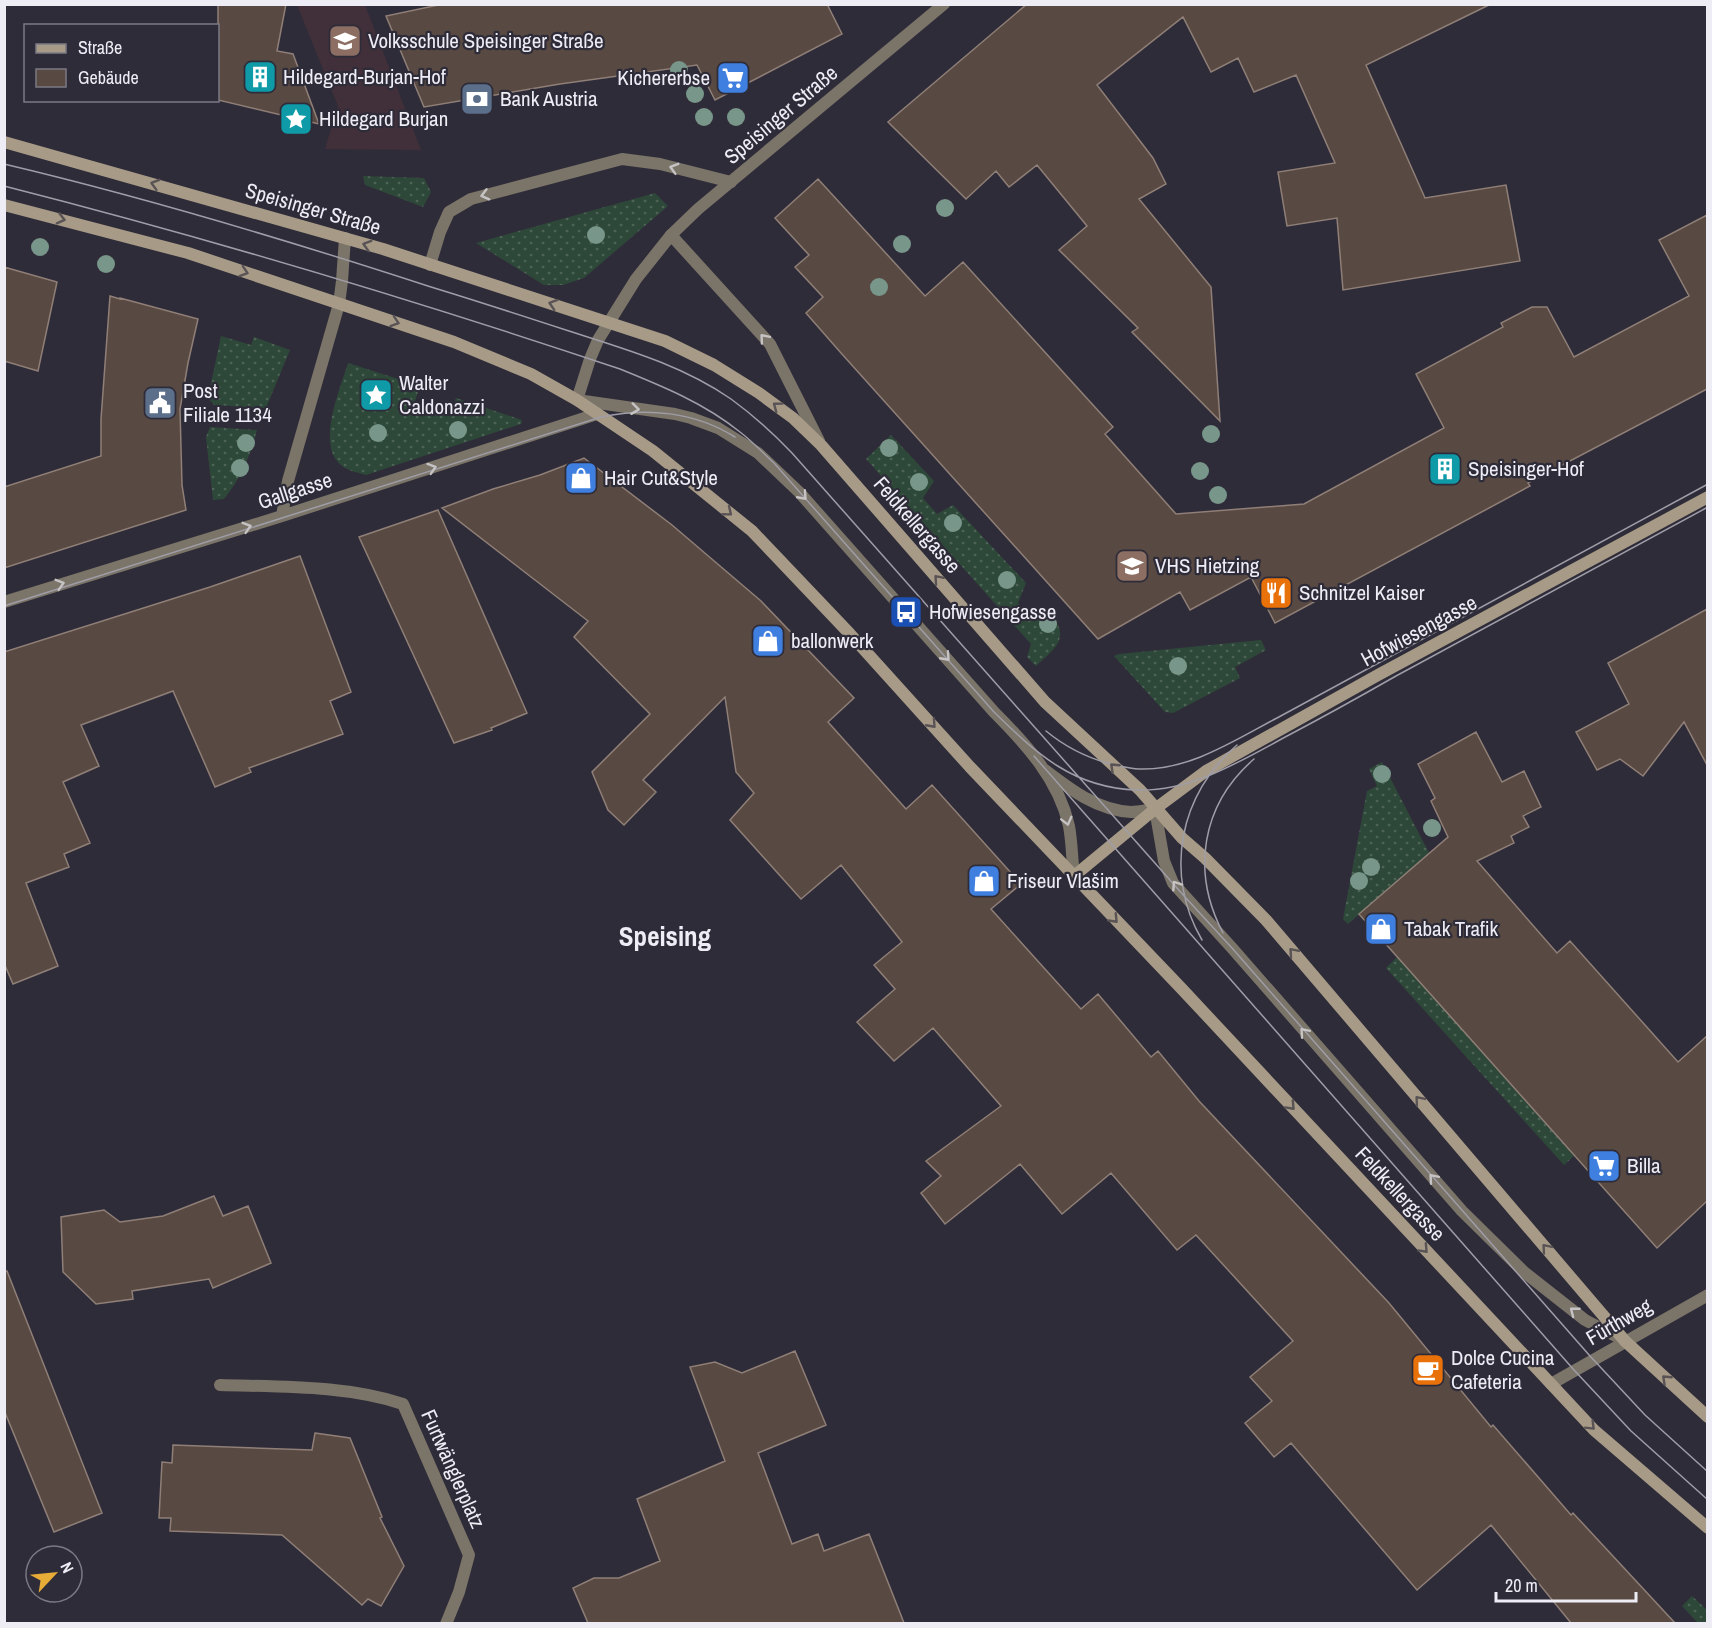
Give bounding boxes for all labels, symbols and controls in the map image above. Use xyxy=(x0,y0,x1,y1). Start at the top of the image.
school or university icon: Volksschule Speisinger Straße xyxy=(327,23,363,59)
legend xyxy=(24,24,219,102)
place label: Volksschule Speisinger Straße xyxy=(368,26,603,55)
text: Straße xyxy=(78,35,122,60)
building icon: Hildegard-Burjan-Hof xyxy=(242,59,278,95)
street label: Speisinger Straße xyxy=(718,59,844,171)
supermarket icon: Kichererbse xyxy=(715,60,751,96)
place label: Hildegard-Burjan-Hof xyxy=(283,62,446,91)
place label: Kichererbse xyxy=(617,63,710,92)
text: Gebäude xyxy=(78,65,139,90)
bank icon: Bank Austria xyxy=(459,81,495,117)
place label: Bank Austria xyxy=(500,84,598,113)
place icon: Hildegard Burjan xyxy=(278,101,314,137)
place label: Hildegard Burjan xyxy=(319,104,448,133)
one-way arrow xyxy=(669,163,680,175)
street label: Speisinger Straße xyxy=(242,175,384,242)
one-way arrow xyxy=(150,179,161,191)
one-way arrow xyxy=(480,188,490,201)
one-way arrow xyxy=(56,211,66,224)
one-way arrow xyxy=(362,240,373,252)
one-way arrow xyxy=(238,264,248,277)
one-way arrow xyxy=(548,299,559,311)
one-way arrow xyxy=(389,315,400,327)
one-way arrow xyxy=(761,334,772,345)
place label: Walter Caldonazzi xyxy=(399,368,485,421)
place label: Post Filiale 1134 xyxy=(183,376,272,429)
place icon: Walter Caldonazzi xyxy=(358,377,394,413)
public building icon: Post Filiale 1134 xyxy=(142,385,178,421)
one-way arrow xyxy=(630,402,640,415)
one-way arrow xyxy=(772,402,783,413)
building icon: Speisinger-Hof xyxy=(1427,451,1463,487)
place label: Speisinger-Hof xyxy=(1468,454,1584,483)
shop icon: Hair Cut&Style xyxy=(563,460,599,496)
one-way arrow xyxy=(426,462,437,475)
place label: Hair Cut&Style xyxy=(604,463,718,492)
street label: Gallgasse xyxy=(254,465,336,516)
street label: Feldkellergasse xyxy=(867,470,968,579)
one-way arrow xyxy=(796,489,807,500)
one-way arrow xyxy=(721,504,732,515)
one-way arrow xyxy=(241,522,252,534)
school or university icon: VHS Hietzing xyxy=(1114,548,1150,584)
place label: VHS Hietzing xyxy=(1155,551,1260,580)
one-way arrow xyxy=(934,575,945,586)
restaurant icon: Schnitzel Kaiser xyxy=(1258,575,1294,611)
place label: Schnitzel Kaiser xyxy=(1299,578,1425,607)
one-way arrow xyxy=(54,579,65,592)
street label: Hofwiesengasse xyxy=(1356,588,1482,673)
bus stop icon: Hofwiesengasse xyxy=(888,594,924,630)
place label: Hofwiesengasse xyxy=(929,597,1056,626)
shop icon: ballonwerk xyxy=(750,623,786,659)
place label: ballonwerk xyxy=(791,626,874,655)
one-way arrow xyxy=(939,651,950,661)
one-way arrow xyxy=(925,718,936,728)
one-way arrow xyxy=(1110,763,1121,774)
one-way arrow xyxy=(1060,816,1073,826)
shop icon: Friseur Vlašim xyxy=(966,863,1002,899)
place label: Friseur Vlašim xyxy=(1007,866,1119,895)
one-way arrow xyxy=(1172,880,1183,891)
shop icon: Tabak Trafik xyxy=(1363,911,1399,947)
one-way arrow xyxy=(1107,912,1118,922)
place label: Tabak Trafik xyxy=(1404,914,1499,943)
district label: Speising xyxy=(619,918,712,954)
one-way arrow xyxy=(1289,948,1300,959)
one-way arrow xyxy=(1300,1028,1311,1038)
one-way arrow xyxy=(1416,1096,1427,1107)
one-way arrow xyxy=(1284,1100,1295,1110)
street label: Feldkellergasse xyxy=(1349,1140,1452,1247)
supermarket icon: Billa xyxy=(1586,1148,1622,1184)
place label: Billa xyxy=(1627,1151,1661,1180)
one-way arrow xyxy=(1429,1174,1440,1185)
one-way arrow xyxy=(1417,1241,1428,1252)
one-way arrow xyxy=(1542,1244,1553,1255)
street label: Fürthweg xyxy=(1580,1291,1657,1352)
one-way arrow xyxy=(1570,1308,1581,1319)
place label: Dolce Cucina Cafeteria xyxy=(1451,1343,1555,1396)
cafe icon: Dolce Cucina Cafeteria xyxy=(1410,1352,1446,1388)
one-way arrow xyxy=(1662,1375,1673,1386)
street label: Furtwänglerplatz xyxy=(414,1405,493,1533)
one-way arrow xyxy=(1584,1420,1595,1430)
north arrow xyxy=(24,1544,84,1604)
text: N xyxy=(56,1558,79,1577)
scale bar xyxy=(1496,1565,1636,1603)
text: 20 m xyxy=(1505,1573,1538,1598)

